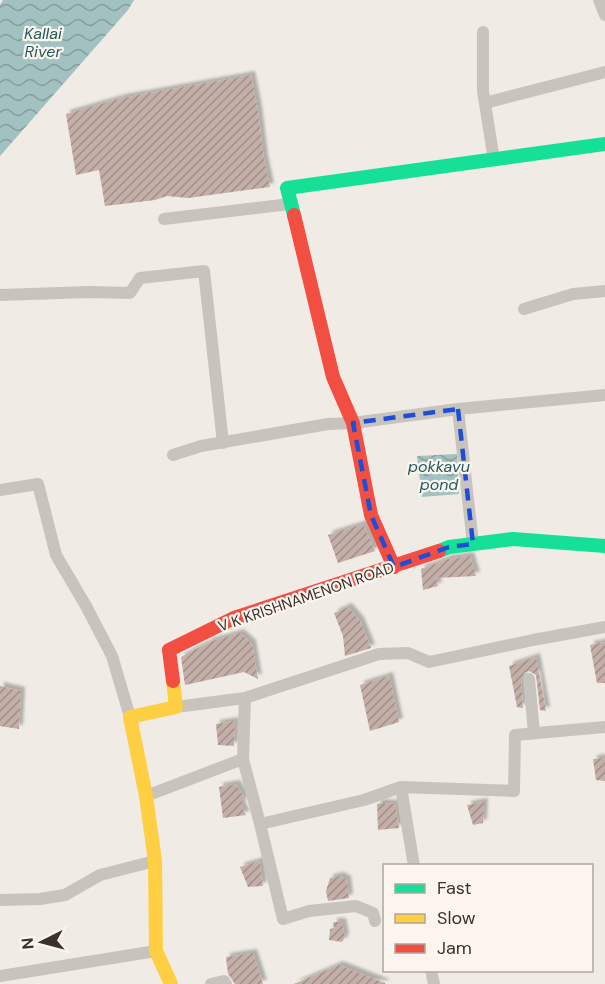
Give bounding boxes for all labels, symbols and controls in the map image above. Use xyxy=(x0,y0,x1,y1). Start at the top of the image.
water label: Kallai River xyxy=(24,23,63,62)
water label: pokkavu pond xyxy=(407,456,470,495)
street label: V K KRISHNAMENON ROAD xyxy=(215,557,397,637)
legend xyxy=(383,864,593,972)
text: Fast xyxy=(437,876,472,900)
text: Slow xyxy=(437,906,476,930)
north arrow xyxy=(12,912,72,972)
text: Jam xyxy=(437,936,472,960)
text: N xyxy=(17,937,39,950)

